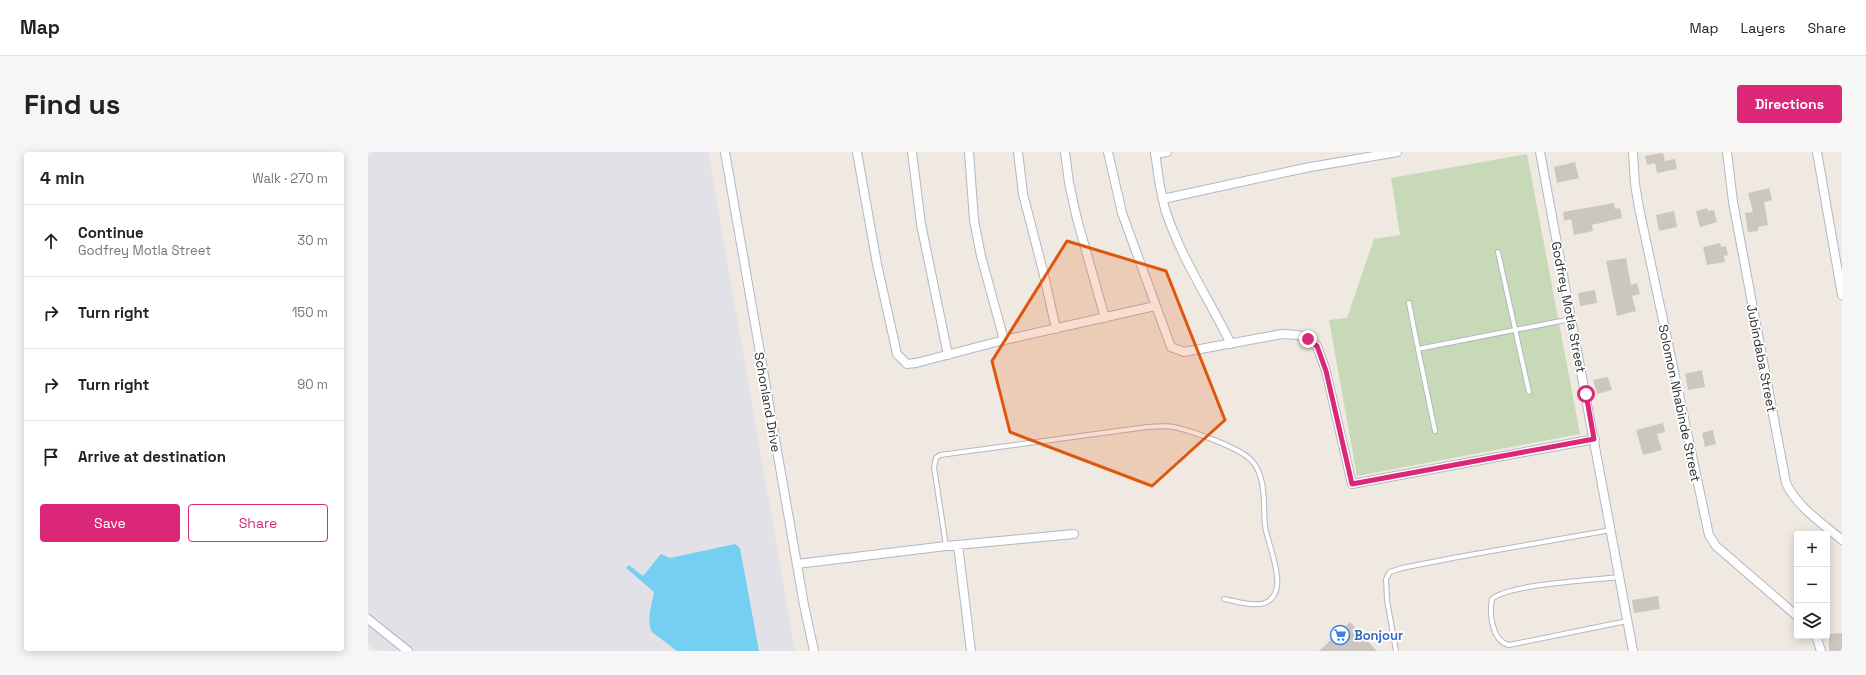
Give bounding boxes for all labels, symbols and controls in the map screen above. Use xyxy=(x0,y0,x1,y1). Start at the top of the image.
text: Map xyxy=(20,15,60,40)
text: Map xyxy=(1689,19,1719,37)
text: Layers xyxy=(1741,19,1785,37)
text: Share xyxy=(1807,19,1846,37)
button: Directions xyxy=(1737,85,1842,123)
text: Find us xyxy=(24,86,121,122)
text: 4 min xyxy=(40,167,85,189)
text: Walk · 270 m xyxy=(252,170,328,187)
text: Continue xyxy=(78,223,144,242)
icon: ahead xyxy=(40,230,62,252)
text: 30 m xyxy=(297,232,328,249)
street label: Godfrey Motla Street xyxy=(1547,240,1590,374)
text: Godfrey Motla Street xyxy=(78,242,211,259)
icon: right xyxy=(40,302,62,324)
text: Turn right xyxy=(78,303,149,322)
street label: Jubindaba Street xyxy=(1743,303,1780,414)
text: 150 m xyxy=(292,304,328,321)
street label: Solomon Nhabinde Street xyxy=(1655,323,1705,483)
route end xyxy=(1299,330,1317,348)
street label: Schonland Drive xyxy=(750,351,785,453)
icon: right xyxy=(40,374,62,396)
text: Turn right xyxy=(78,375,149,394)
text: 90 m xyxy=(297,376,328,393)
route start xyxy=(1577,385,1595,403)
icon: arrive xyxy=(40,446,62,468)
text: Arrive at destination xyxy=(78,447,226,466)
button: Save xyxy=(40,504,180,542)
button: Share xyxy=(188,504,328,542)
map controls xyxy=(1794,531,1830,639)
button: + xyxy=(1794,531,1830,567)
button: − xyxy=(1794,567,1830,603)
button: layers xyxy=(1794,603,1830,639)
supermarket icon: Bonjour xyxy=(1329,624,1351,646)
place label: Bonjour xyxy=(1354,627,1403,644)

